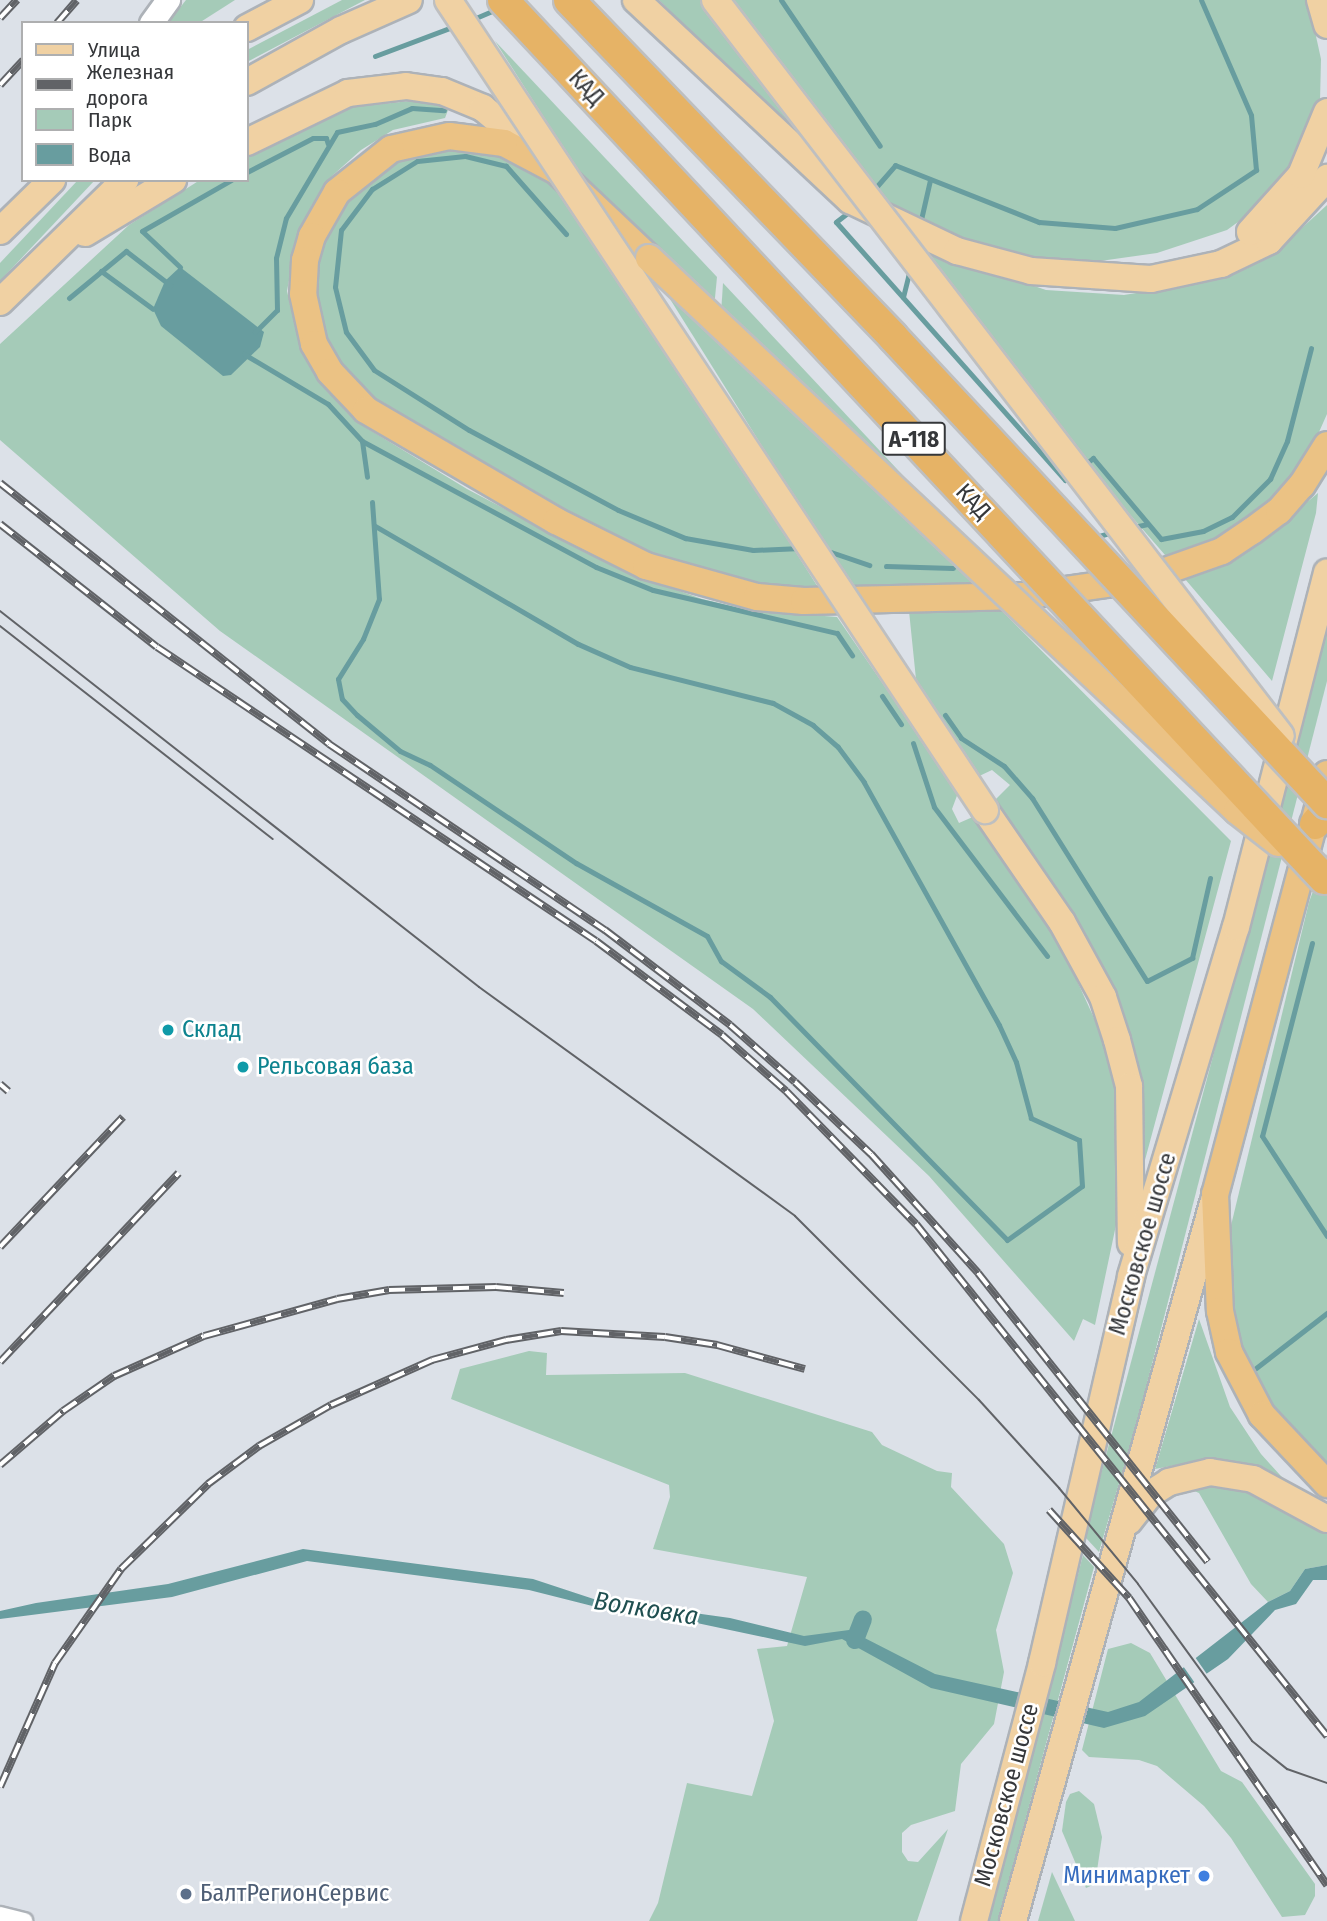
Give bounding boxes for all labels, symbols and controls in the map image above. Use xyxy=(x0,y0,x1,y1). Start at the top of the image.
legend xyxy=(21,21,248,182)
text: Улица xyxy=(88,37,141,63)
text: Железная дорога xyxy=(87,59,174,111)
street label: КАД xyxy=(562,64,610,112)
text: Парк xyxy=(88,107,132,133)
text: Вода xyxy=(88,142,131,168)
road number: А-118 xyxy=(881,420,947,458)
street label: КАД xyxy=(949,478,997,526)
place label: Склад xyxy=(182,1016,241,1044)
marker: Склад xyxy=(160,1022,176,1038)
place label: Рельсовая база xyxy=(257,1053,414,1081)
marker: Рельсовая база xyxy=(235,1059,251,1075)
street label: Московское шоссе xyxy=(1103,1150,1183,1338)
water label: Волковка xyxy=(591,1585,701,1633)
street label: Московское шоссе xyxy=(969,1700,1045,1890)
place label: Минимаркет xyxy=(1063,1862,1190,1890)
marker: Минимаркет xyxy=(1196,1868,1212,1884)
place label: БалтРегионСервис xyxy=(200,1880,389,1908)
marker: БалтРегионСервис xyxy=(178,1886,194,1902)

